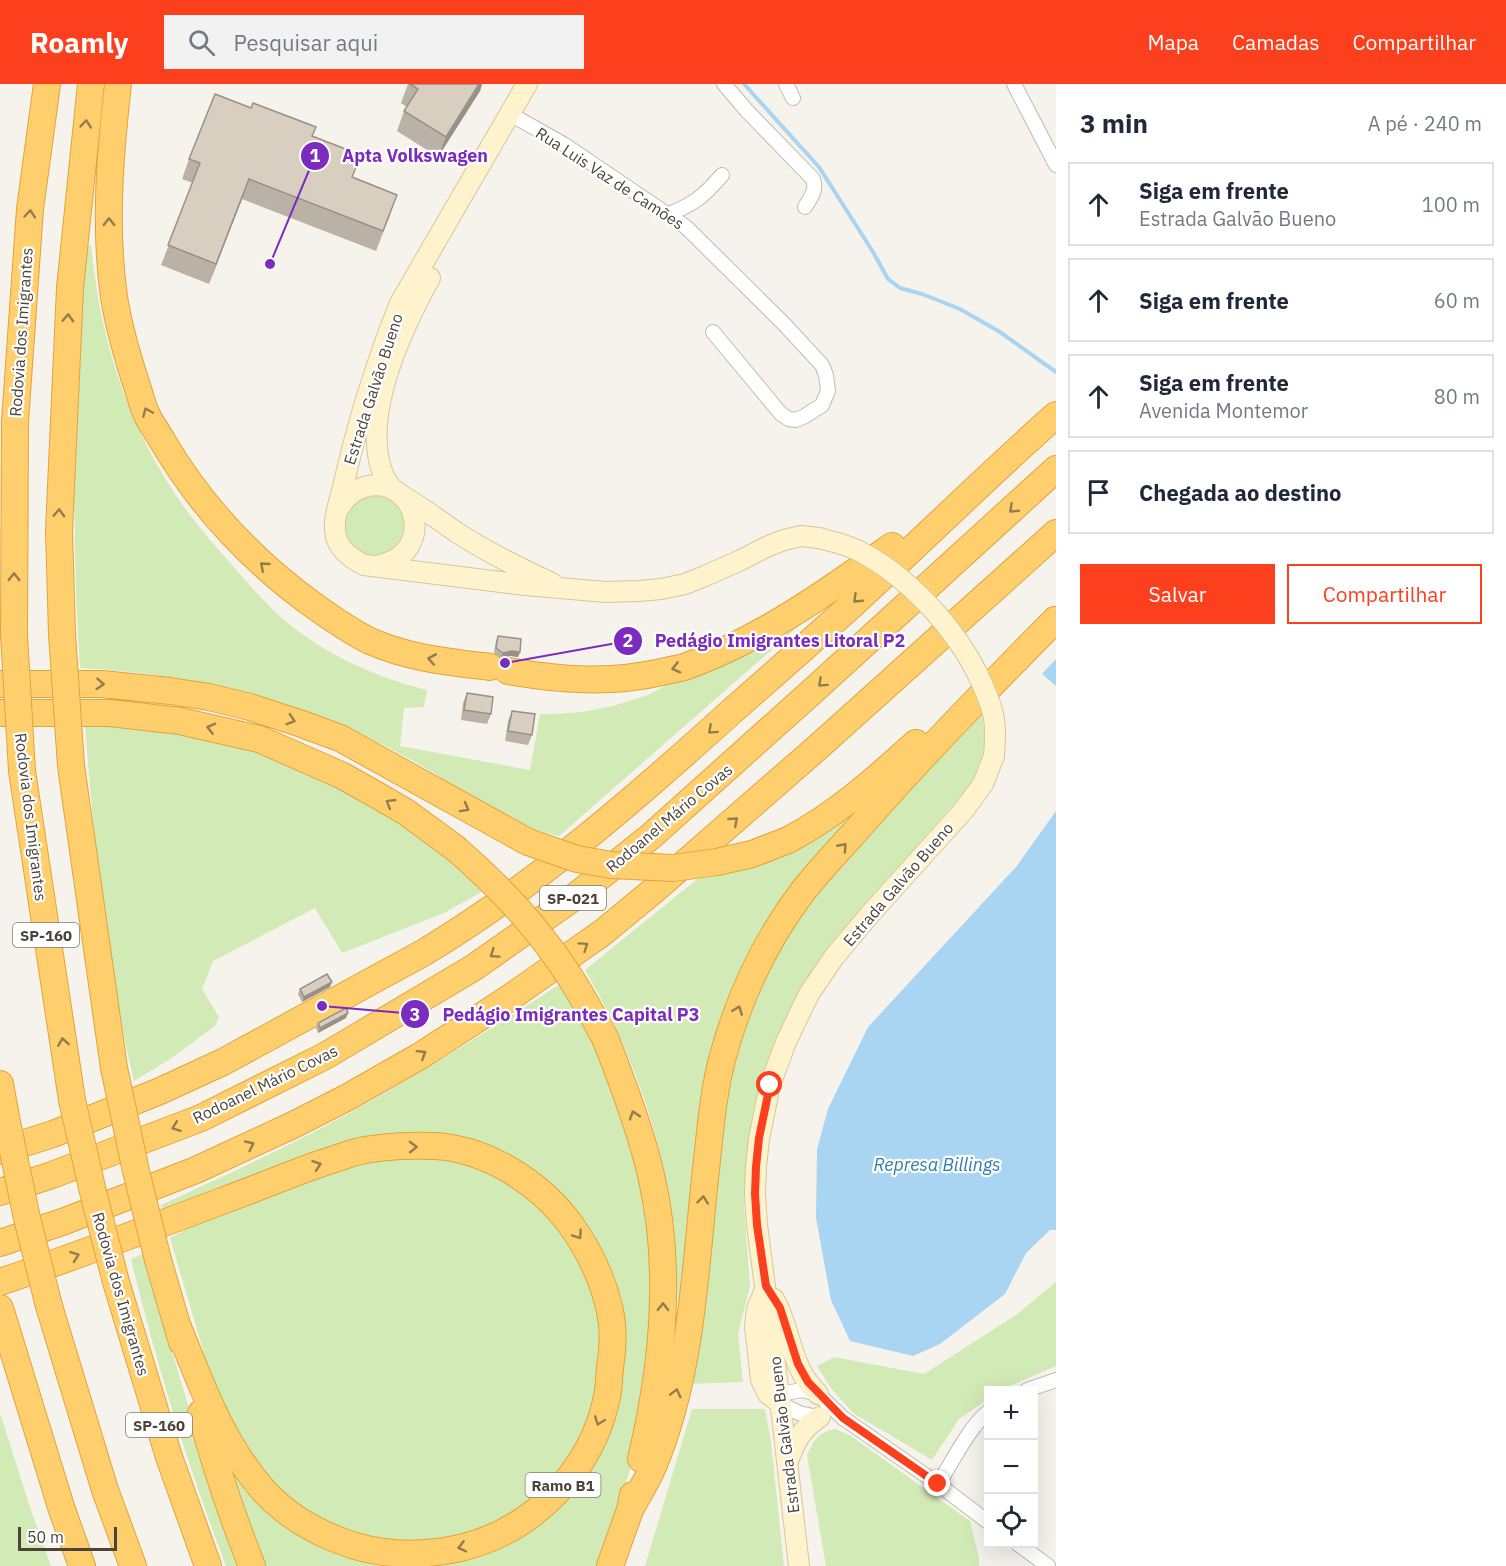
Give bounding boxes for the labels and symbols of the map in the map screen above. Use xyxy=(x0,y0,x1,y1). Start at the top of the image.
one-way arrow xyxy=(79,119,92,128)
street label: Rua Luis Vaz de Camões xyxy=(532,123,688,233)
callout: Apta Volkswagen xyxy=(300,138,500,174)
text: 1 xyxy=(310,144,321,167)
text: Apta Volkswagen xyxy=(342,144,488,167)
one-way arrow xyxy=(23,210,36,219)
one-way arrow xyxy=(103,217,115,226)
street label: Rodovia dos Imigrantes xyxy=(5,247,37,417)
street label: Estrada Galvão Bueno xyxy=(339,311,407,467)
one-way arrow xyxy=(62,313,75,322)
one-way arrow xyxy=(142,407,154,418)
one-way arrow xyxy=(1009,502,1020,513)
one-way arrow xyxy=(53,508,66,517)
one-way arrow xyxy=(260,562,271,573)
one-way arrow xyxy=(8,572,20,581)
one-way arrow xyxy=(854,592,864,603)
callout: Pedágio Imigrantes Litoral P2 xyxy=(613,623,918,659)
text: 2 xyxy=(623,629,633,652)
text: Pedágio Imigrantes Litoral P2 xyxy=(655,629,905,652)
one-way arrow xyxy=(427,653,437,666)
one-way arrow xyxy=(671,661,681,674)
one-way arrow xyxy=(819,676,829,687)
one-way arrow xyxy=(96,678,105,691)
one-way arrow xyxy=(285,713,296,726)
one-way arrow xyxy=(708,722,719,733)
one-way arrow xyxy=(206,723,216,736)
street label: Rodovia dos Imigrantes xyxy=(11,732,51,902)
street label: Rodoanel Mário Covas xyxy=(602,759,736,877)
one-way arrow xyxy=(386,798,396,810)
one-way arrow xyxy=(459,800,469,812)
one-way arrow xyxy=(727,817,738,828)
street label: Estrada Galvão Bueno xyxy=(839,818,957,950)
one-way arrow xyxy=(836,843,847,853)
road number: SP-021 xyxy=(540,886,606,910)
road number: SP-160 xyxy=(13,923,79,947)
one-way arrow xyxy=(578,942,589,953)
one-way arrow xyxy=(490,947,501,958)
callout: Pedágio Imigrantes Capital P3 xyxy=(400,996,711,1032)
text: 3 xyxy=(410,1003,420,1026)
text: Pedágio Imigrantes Capital P3 xyxy=(443,1003,699,1026)
one-way arrow xyxy=(731,1005,744,1015)
one-way arrow xyxy=(58,1038,70,1047)
street label: Rodoanel Mário Covas xyxy=(189,1040,341,1128)
one-way arrow xyxy=(415,1050,426,1061)
route start xyxy=(756,1071,782,1097)
one-way arrow xyxy=(629,1111,642,1121)
one-way arrow xyxy=(171,1120,182,1133)
one-way arrow xyxy=(409,1140,418,1153)
one-way arrow xyxy=(243,1141,254,1153)
water label: Represa Billings xyxy=(873,1153,1001,1176)
one-way arrow xyxy=(311,1160,321,1173)
one-way arrow xyxy=(696,1196,709,1205)
street label: Rodovia dos Imigrantes xyxy=(88,1210,154,1378)
one-way arrow xyxy=(570,1228,581,1239)
one-way arrow xyxy=(69,1251,80,1264)
one-way arrow xyxy=(657,1303,669,1312)
street label: Estrada Galvão Bueno xyxy=(764,1355,804,1515)
one-way arrow xyxy=(669,1389,682,1399)
road number: SP-160 xyxy=(126,1413,192,1437)
one-way arrow xyxy=(594,1415,606,1426)
route end xyxy=(924,1470,950,1496)
road number: Ramo B1 xyxy=(526,1473,600,1497)
scale bar xyxy=(18,1524,117,1552)
one-way arrow xyxy=(457,1540,468,1552)

